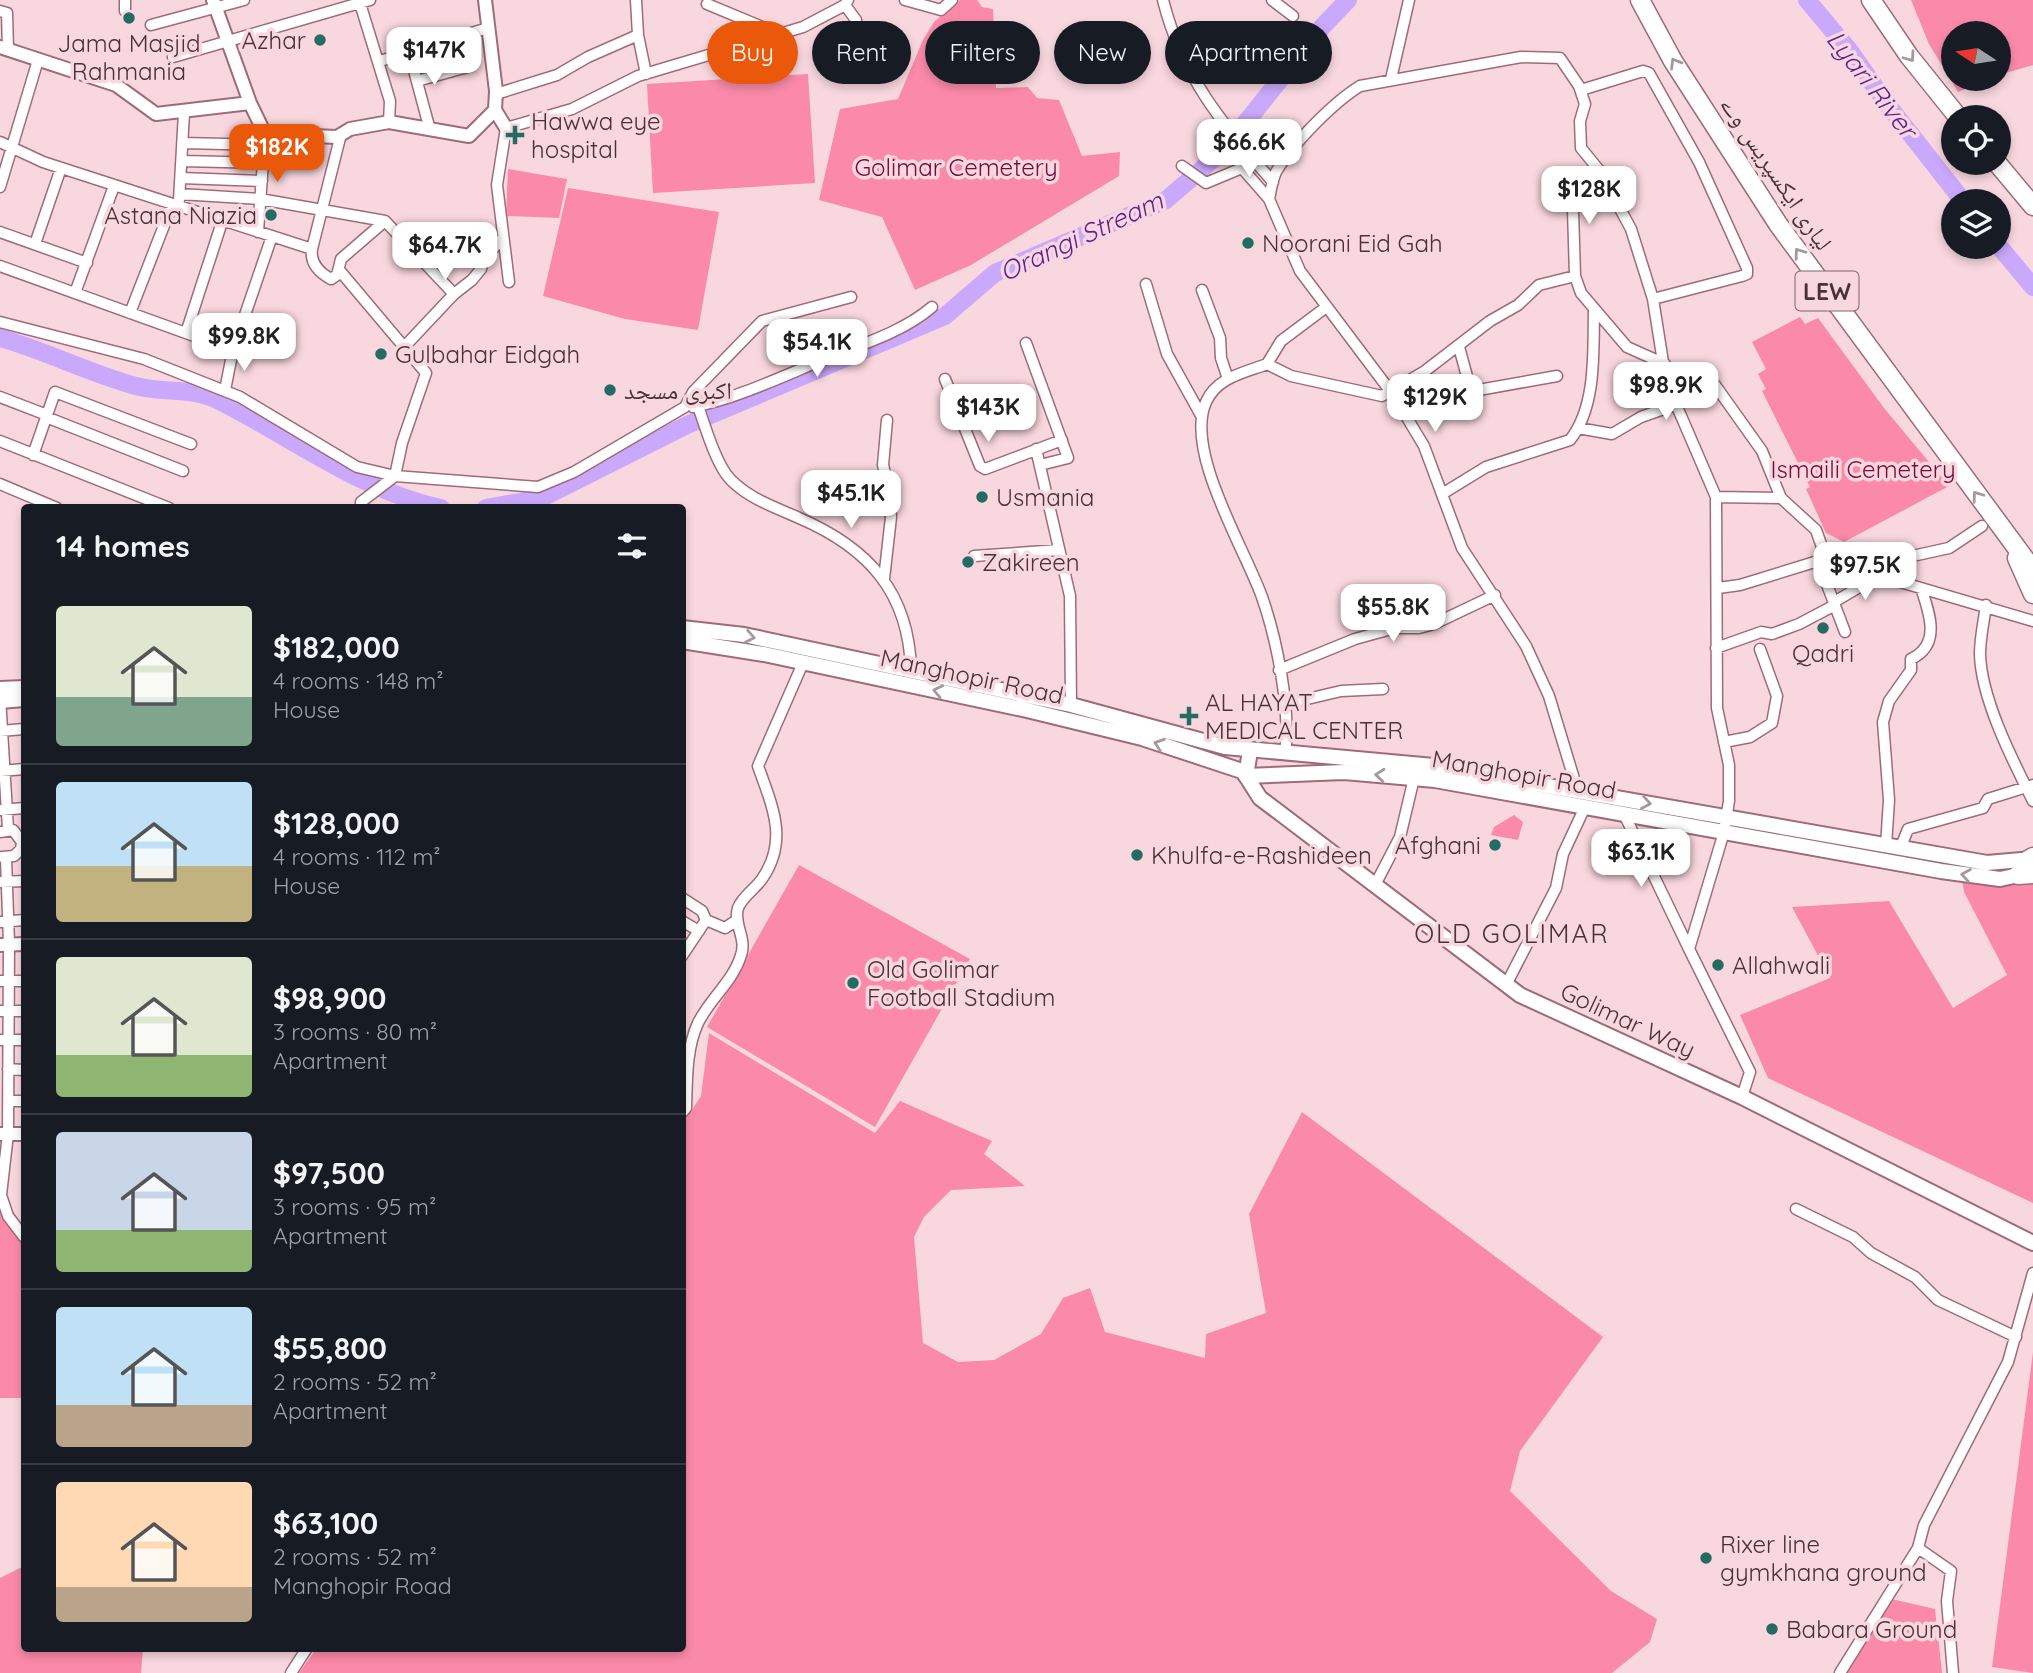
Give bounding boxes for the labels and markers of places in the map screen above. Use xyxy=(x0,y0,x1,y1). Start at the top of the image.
marker: Jama Masjid Rahmania xyxy=(121,10,137,26)
place label: Azhar xyxy=(242,25,306,55)
place label: Jama Masjid Rahmania xyxy=(57,28,201,86)
pin: $147K xyxy=(385,28,483,87)
marker: Azhar xyxy=(312,32,328,48)
place label: Hawwa eye hospital xyxy=(531,106,660,164)
pin: $66.6K xyxy=(1192,120,1306,179)
pin: $182K xyxy=(228,124,326,184)
marker: Hawwa eye hospital xyxy=(505,125,525,145)
pin: $128K xyxy=(1540,166,1638,226)
place label: Astana Niazia xyxy=(104,200,257,230)
marker: Astana Niazia xyxy=(263,207,279,223)
pin: $64.7K xyxy=(388,222,502,282)
place label: Noorani Eid Gah xyxy=(1262,228,1443,258)
marker: Noorani Eid Gah xyxy=(1240,235,1256,251)
pin: $99.8K xyxy=(187,314,301,373)
pin: $54.1K xyxy=(760,320,874,379)
place label: Gulbahar Eidgah xyxy=(395,339,580,369)
marker: Gulbahar Eidgah xyxy=(373,346,389,362)
pin: $98.9K xyxy=(1609,362,1723,422)
pin: $129K xyxy=(1386,374,1484,434)
place label: اکبری مسجد xyxy=(624,375,732,405)
marker: اکبری مسجد xyxy=(602,382,618,398)
pin: $143K xyxy=(939,384,1037,444)
pin: $45.1K xyxy=(794,470,908,530)
place label: Usmania xyxy=(996,482,1094,512)
marker: Usmania xyxy=(974,489,990,505)
pin: $97.5K xyxy=(1808,542,1922,602)
place label: Zakireen xyxy=(982,547,1080,577)
marker: Zakireen xyxy=(960,554,976,570)
pin: $55.8K xyxy=(1336,584,1450,644)
marker: Qadri xyxy=(1815,620,1831,636)
place label: Qadri xyxy=(1792,638,1854,668)
place label: AL HAYAT MEDICAL CENTER xyxy=(1205,687,1403,745)
marker: AL HAYAT MEDICAL CENTER xyxy=(1179,706,1199,726)
place label: Afghani xyxy=(1395,830,1481,860)
pin: $63.1K xyxy=(1584,830,1698,889)
marker: Afghani xyxy=(1487,837,1503,853)
place label: Khulfa-e-Rashideen xyxy=(1151,840,1372,870)
marker: Khulfa-e-Rashideen xyxy=(1129,847,1145,863)
place label: Allahwali xyxy=(1732,950,1830,980)
place label: Old Golimar Football Stadium xyxy=(867,954,1055,1012)
marker: Allahwali xyxy=(1710,957,1726,973)
marker: Old Golimar Football Stadium xyxy=(845,975,861,991)
place label: Rixer line gymkhana ground xyxy=(1720,1529,1927,1587)
marker: Rixer line gymkhana ground xyxy=(1698,1550,1714,1566)
place label: Babara Ground xyxy=(1786,1614,1957,1644)
marker: Babara Ground xyxy=(1764,1621,1780,1637)

